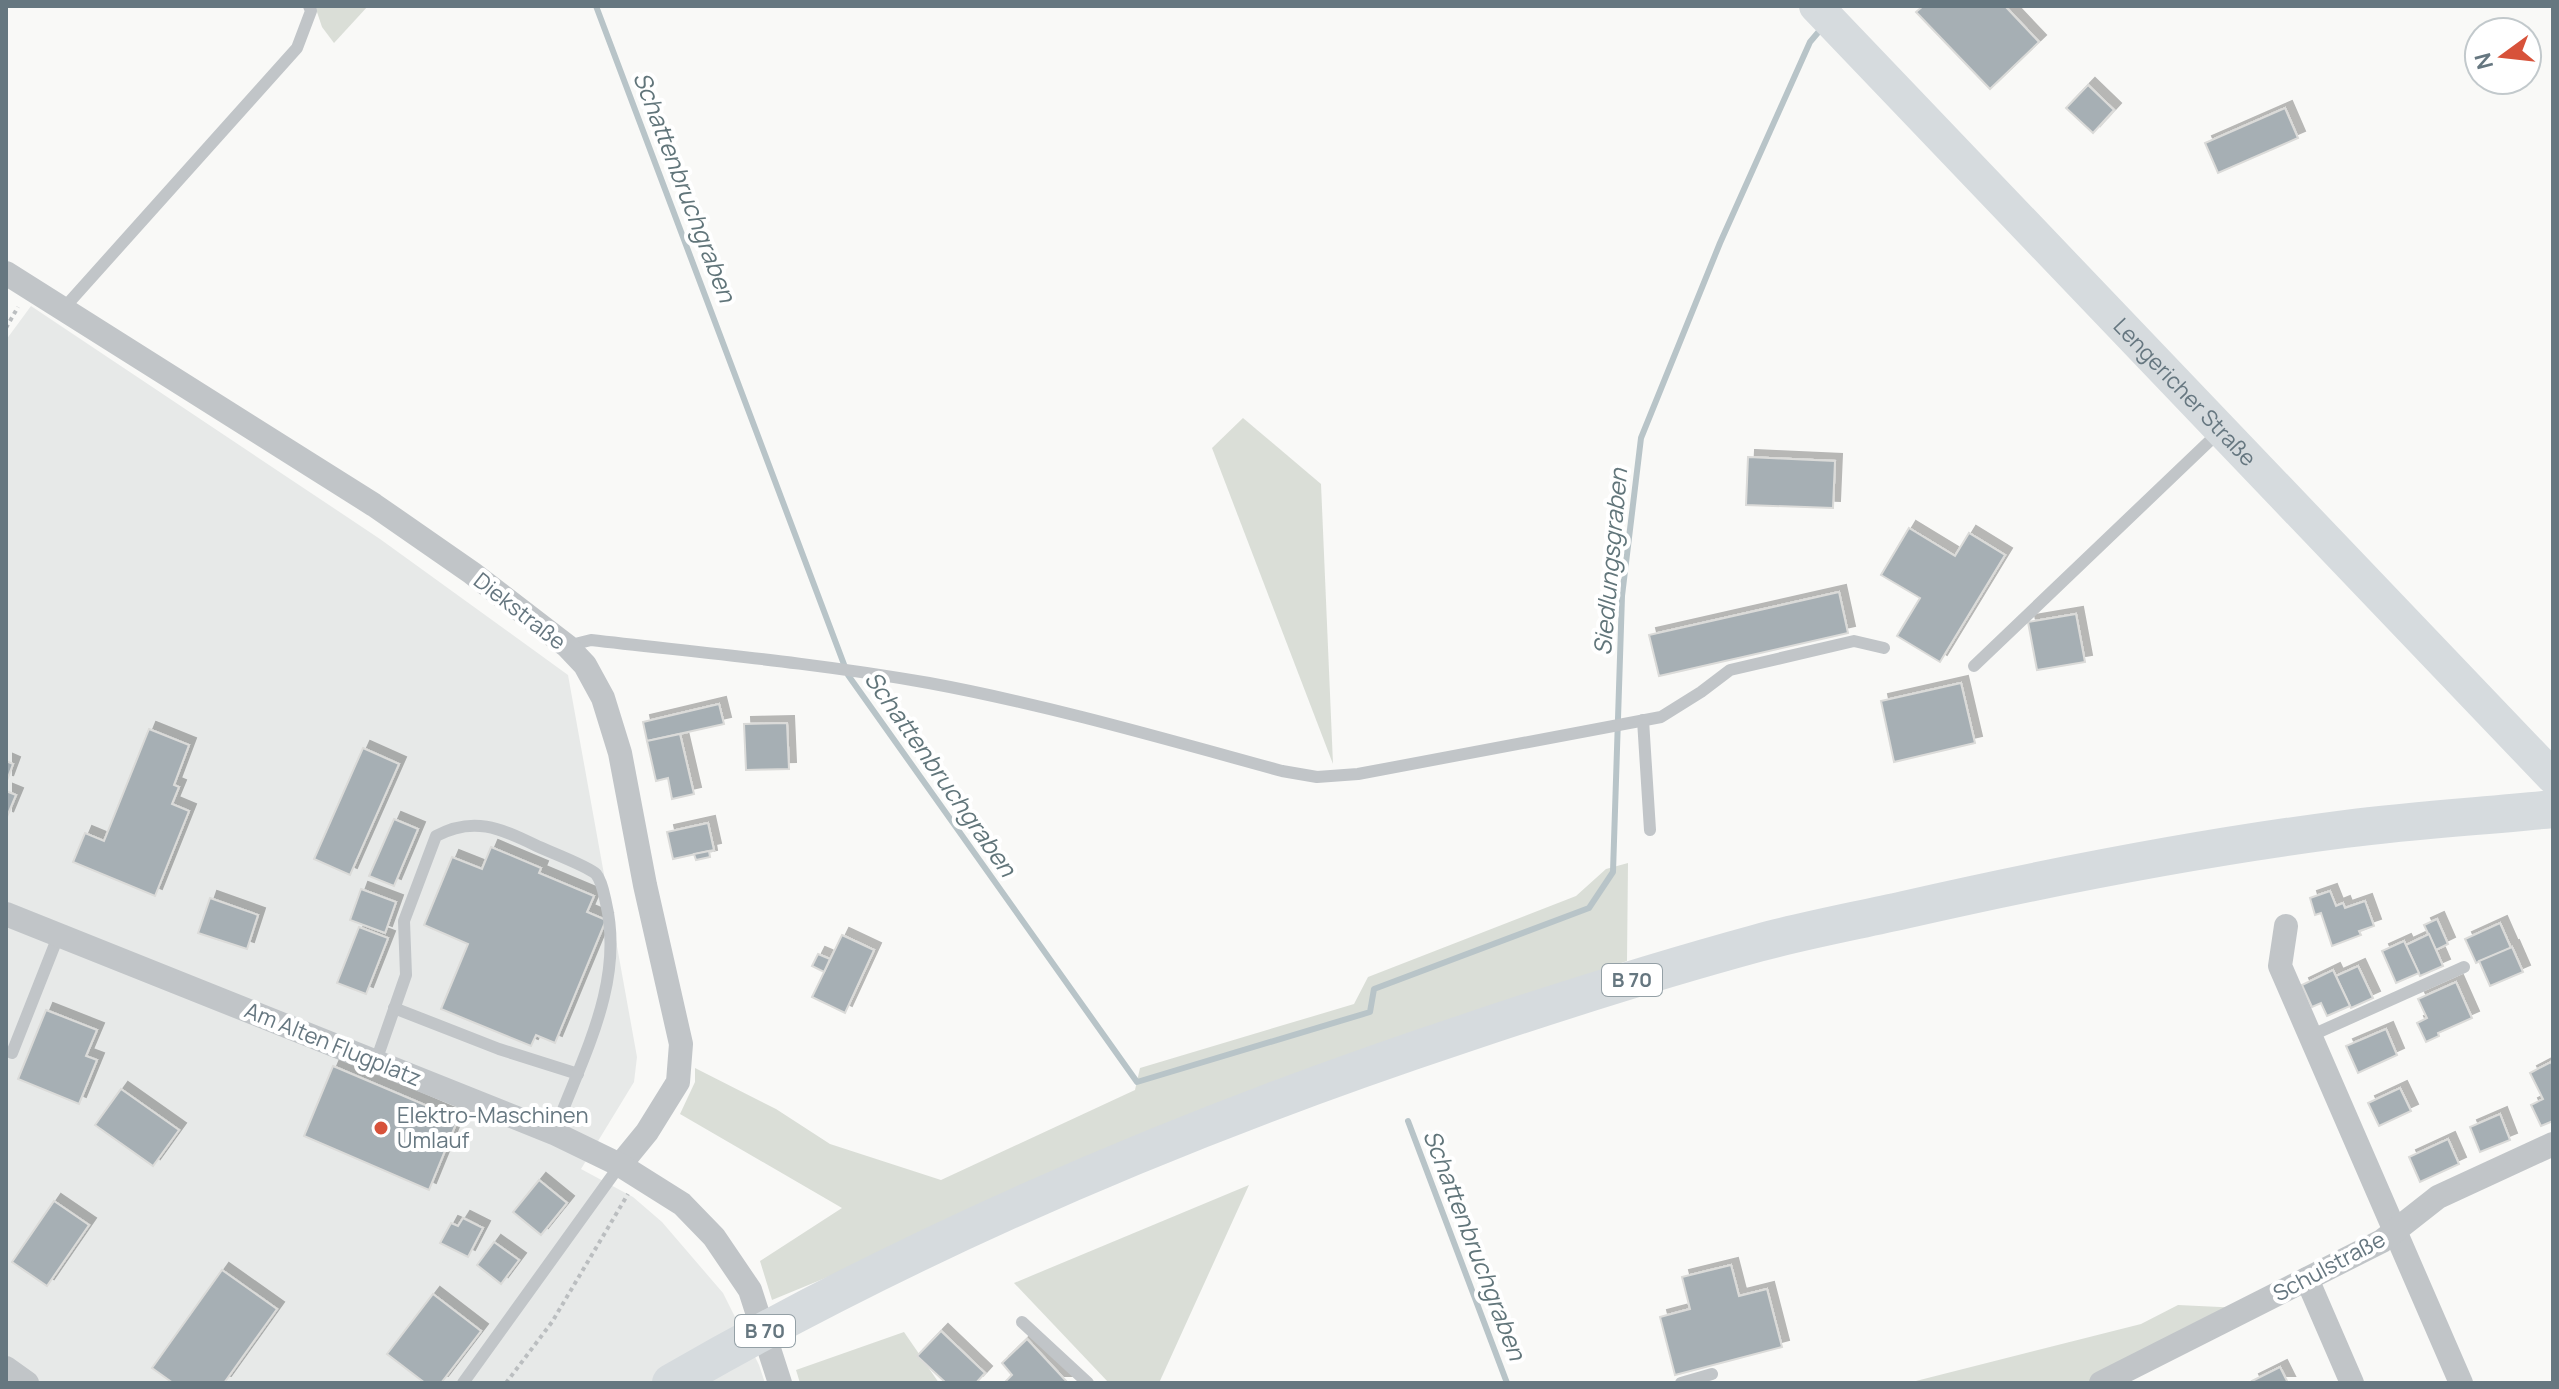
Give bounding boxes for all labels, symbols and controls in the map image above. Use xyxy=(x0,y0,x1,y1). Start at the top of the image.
north arrow xyxy=(2463,16,2543,96)
text: N xyxy=(2467,50,2500,73)
water label: Schattenbruchgraben xyxy=(626,67,745,307)
street label: Lengericher Straße xyxy=(2107,311,2263,473)
water label: Siedlungsgraben xyxy=(1585,466,1634,657)
street label: Diekstraße xyxy=(468,565,573,657)
water label: Schattenbruchgraben xyxy=(858,664,1025,883)
road number: B 70 xyxy=(1602,964,1662,996)
street label: Am Alten Flugplatz xyxy=(240,995,426,1093)
place label: Elektro-Maschinen Umlauf xyxy=(397,1100,588,1155)
marker: Elektro-Maschinen Umlauf xyxy=(372,1119,390,1137)
water label: Schattenbruchgraben xyxy=(1416,1125,1535,1365)
street label: Schulstraße xyxy=(2268,1224,2391,1308)
road number: B 70 xyxy=(735,1315,795,1347)

